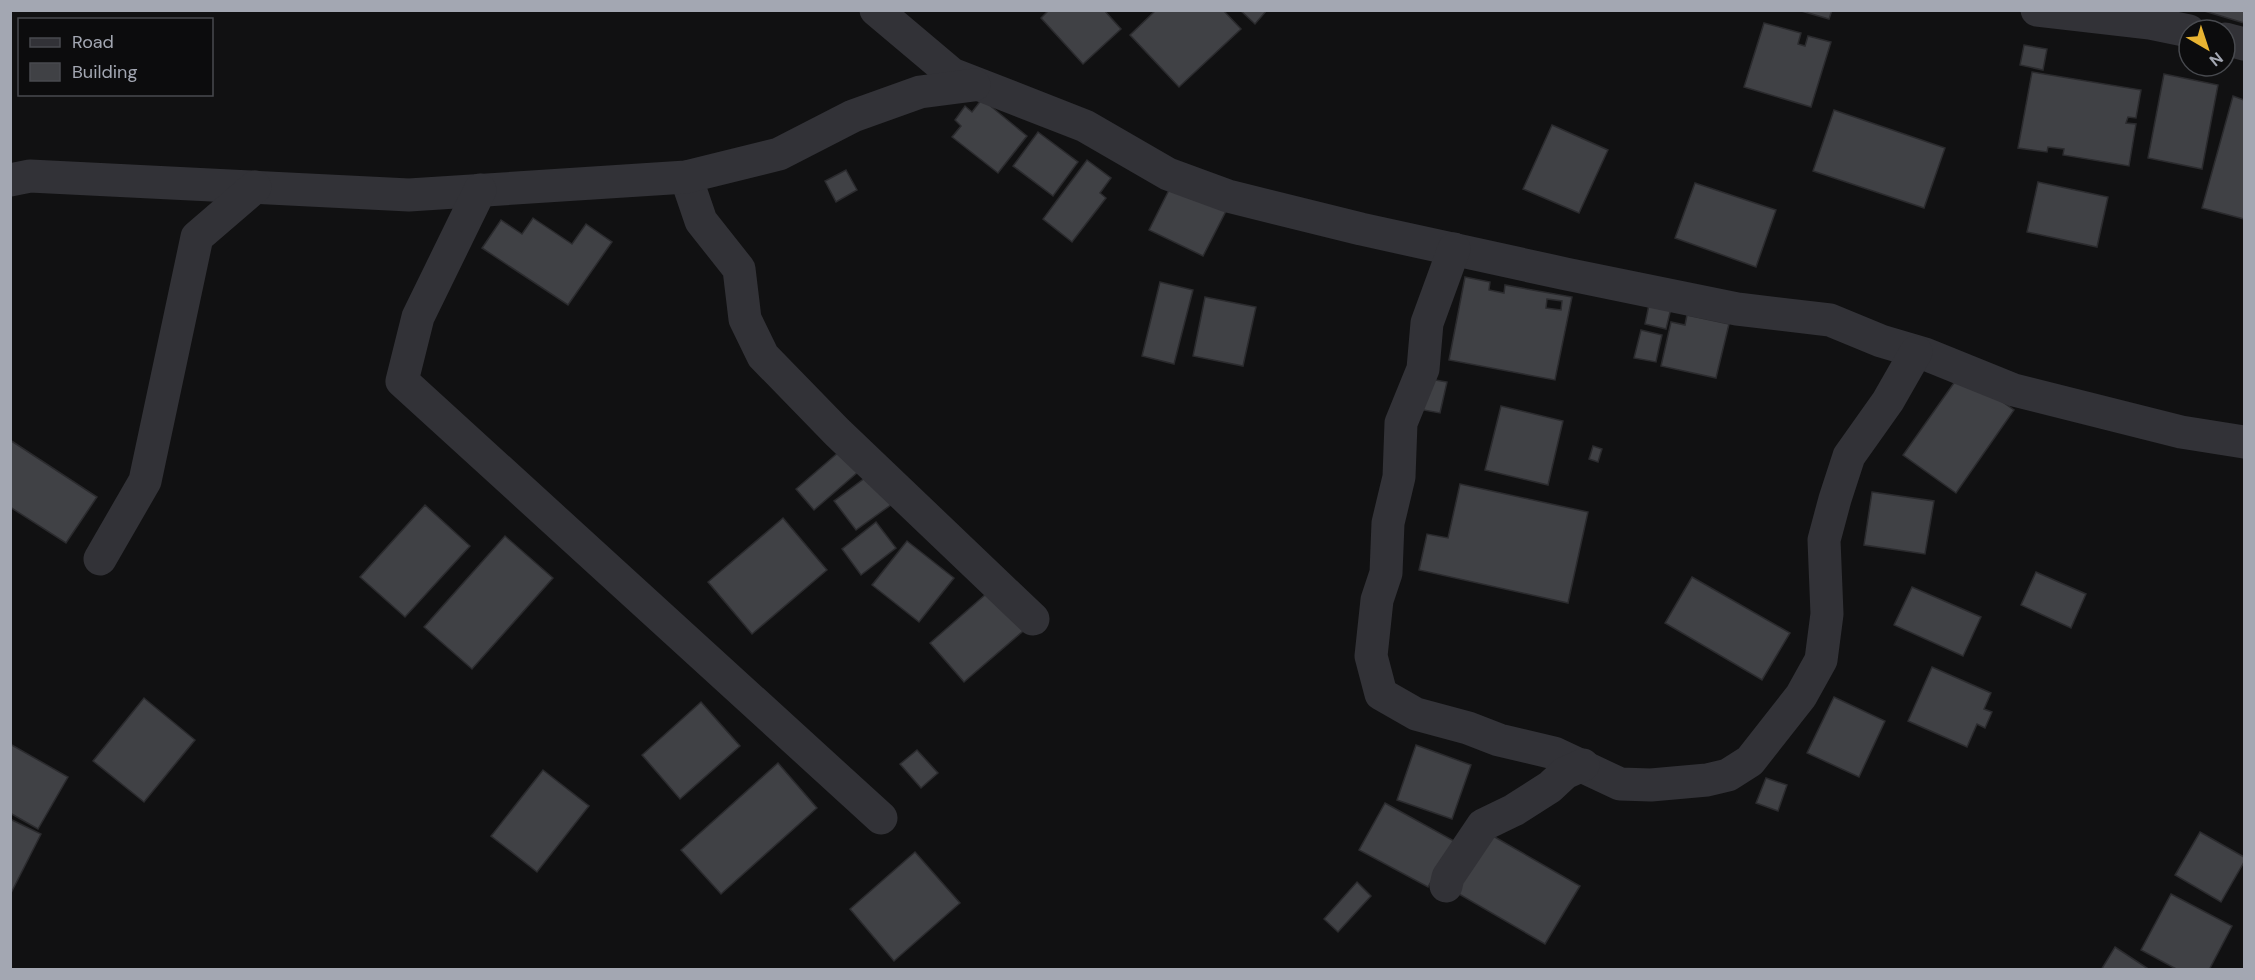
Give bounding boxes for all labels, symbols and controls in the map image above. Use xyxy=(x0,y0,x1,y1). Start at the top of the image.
legend xyxy=(18,18,213,96)
north arrow xyxy=(2177,18,2237,78)
text: Road xyxy=(72,30,114,54)
text: N xyxy=(2205,47,2227,71)
text: Building xyxy=(72,60,137,84)

